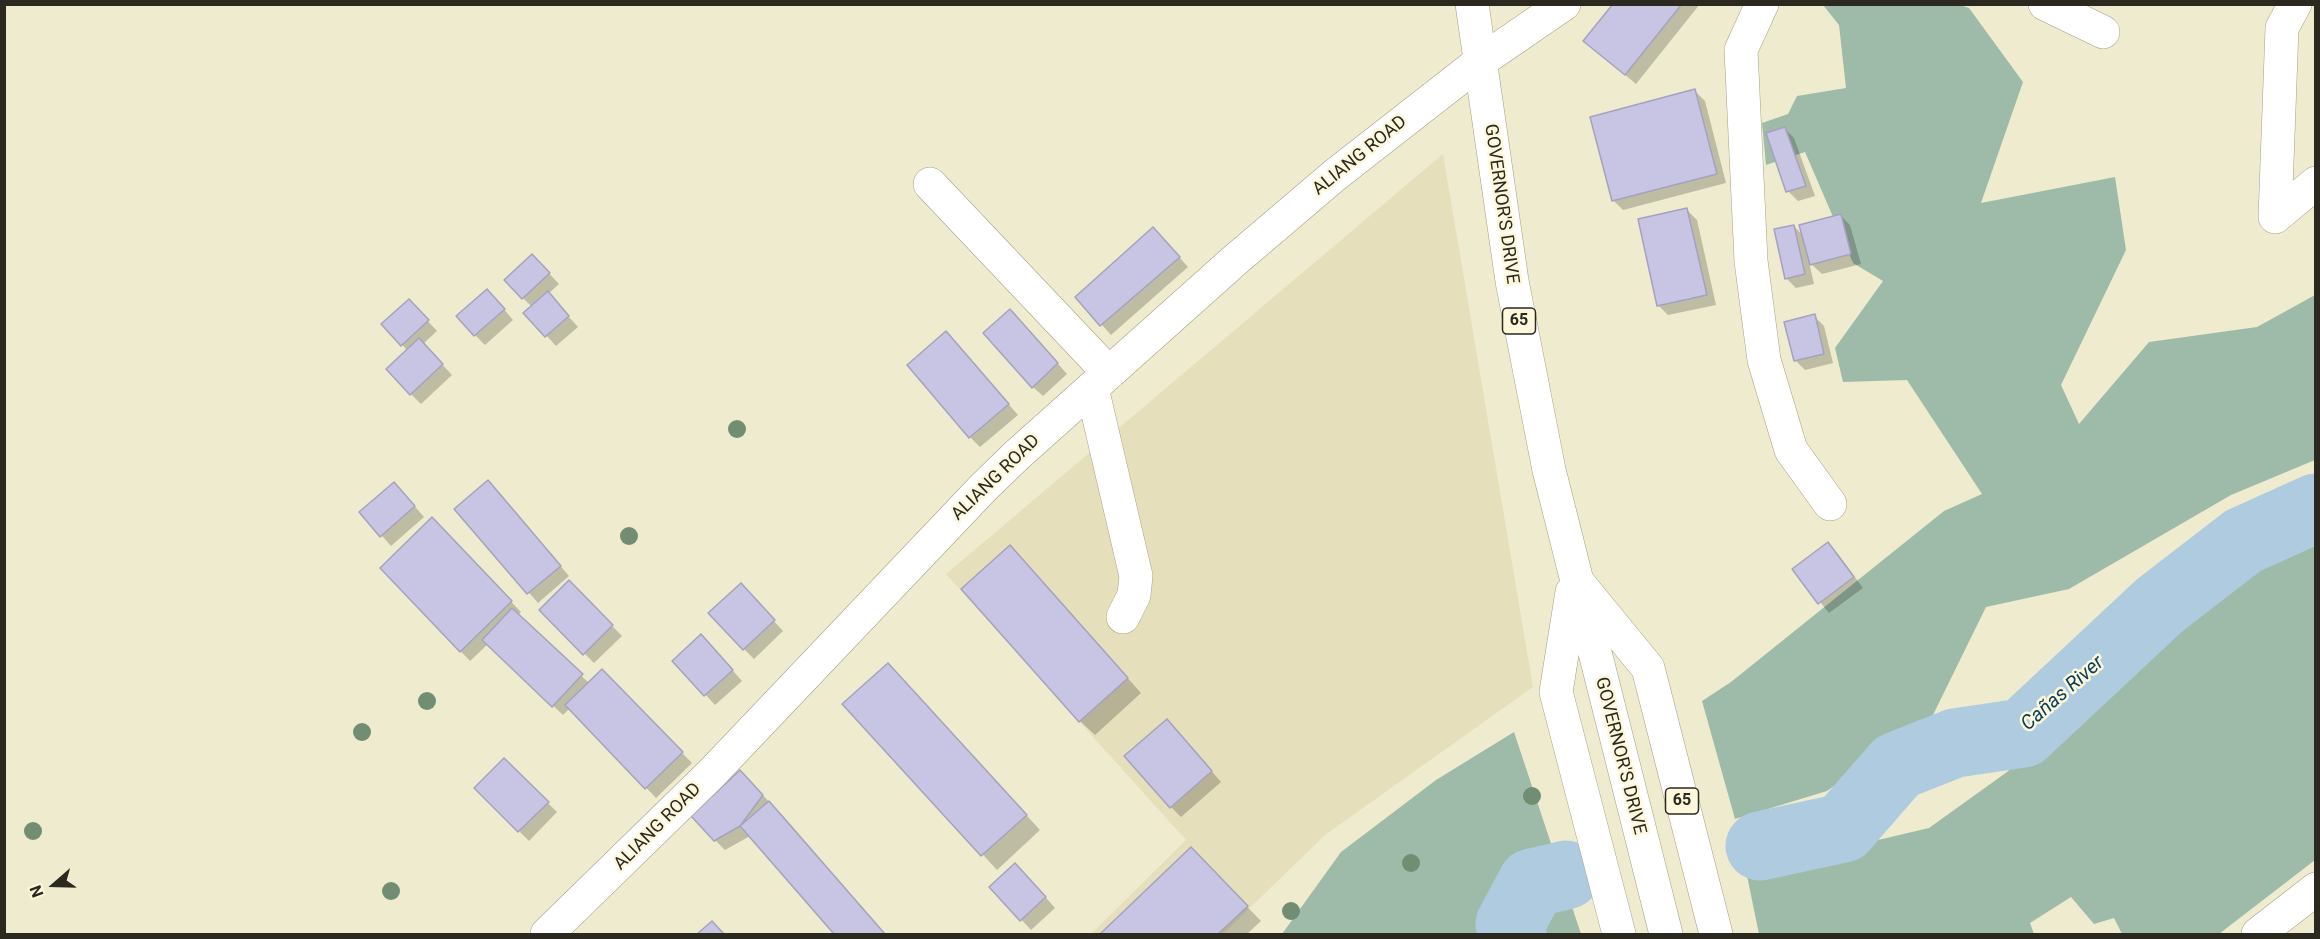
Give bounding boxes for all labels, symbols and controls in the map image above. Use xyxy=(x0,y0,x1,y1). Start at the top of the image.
street label: ALIANG ROAD xyxy=(1309,112,1411,200)
street label: GOVERNOR'S DRIVE xyxy=(1479,123,1523,285)
road number: 65 xyxy=(1502,308,1536,334)
street label: ALIANG ROAD xyxy=(947,430,1045,526)
water label: Cañas River xyxy=(2017,651,2109,737)
street label: GOVERNOR'S DRIVE xyxy=(1590,675,1650,837)
street label: ALIANG ROAD xyxy=(610,779,706,875)
road number: 65 xyxy=(1666,788,1698,814)
north arrow xyxy=(24,855,84,915)
text: N xyxy=(26,883,47,900)

